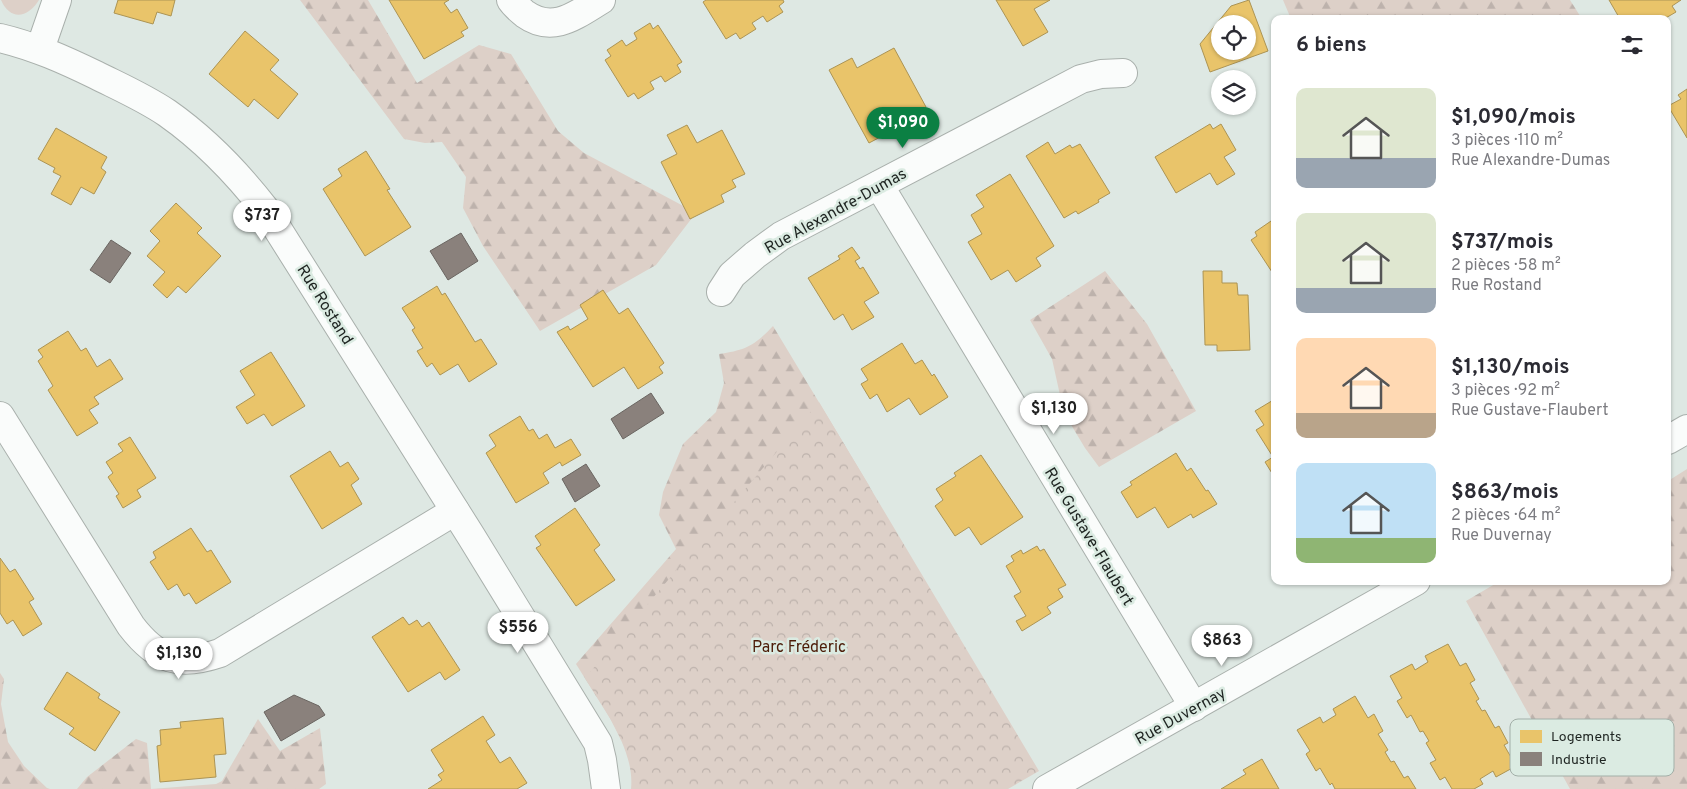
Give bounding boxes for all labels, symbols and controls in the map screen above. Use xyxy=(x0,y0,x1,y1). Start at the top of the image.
map controls xyxy=(1211,15,1256,115)
button: locate xyxy=(1211,15,1256,60)
icon: filters xyxy=(1618,31,1646,59)
text: 6 biens xyxy=(1296,32,1367,59)
button: layers xyxy=(1211,70,1256,115)
text: $1,090/mois xyxy=(1451,104,1576,131)
pin: $1,090 xyxy=(862,106,944,149)
icon: home xyxy=(1336,108,1396,168)
text: $1,090 xyxy=(877,113,929,133)
text: 3 pièces · 110 m² xyxy=(1451,131,1563,151)
text: Rue Alexandre-Dumas xyxy=(1451,151,1610,171)
street label: Rue Alexandre-Dumas xyxy=(761,164,911,259)
pin: $737 xyxy=(232,200,292,242)
text: $737 xyxy=(244,206,280,226)
text: $737/mois xyxy=(1451,229,1554,256)
icon: home xyxy=(1336,233,1396,293)
text: 2 pièces · 58 m² xyxy=(1451,256,1561,276)
street label: Rue Rostand xyxy=(292,261,357,349)
text: Rue Rostand xyxy=(1451,276,1542,296)
text: $1,130/mois xyxy=(1451,354,1570,381)
icon: home xyxy=(1336,358,1396,418)
text: 3 pièces · 92 m² xyxy=(1451,381,1560,401)
pin: $1,130 xyxy=(1013,392,1095,435)
text: $1,130 xyxy=(1031,399,1077,419)
text: Rue Gustave-Flaubert xyxy=(1451,401,1609,421)
street label: Rue Gustave-Flaubert xyxy=(1039,464,1137,610)
text: $863/mois xyxy=(1451,479,1559,506)
icon: home xyxy=(1336,483,1396,543)
text: 2 pièces · 64 m² xyxy=(1451,506,1560,526)
text: Rue Duvernay xyxy=(1451,526,1552,546)
pin: $556 xyxy=(488,612,548,654)
text: $556 xyxy=(498,618,538,638)
pin: $863 xyxy=(1192,624,1252,667)
text: $863 xyxy=(1202,631,1242,651)
pin: $1,130 xyxy=(138,638,220,680)
park label: Parc Fréderic xyxy=(752,638,846,658)
text: $1,130 xyxy=(156,644,202,664)
street label: Rue Duvernay xyxy=(1132,684,1230,750)
legend xyxy=(1510,719,1674,776)
text: Logements xyxy=(1551,729,1622,746)
text: Industrie xyxy=(1551,752,1606,769)

